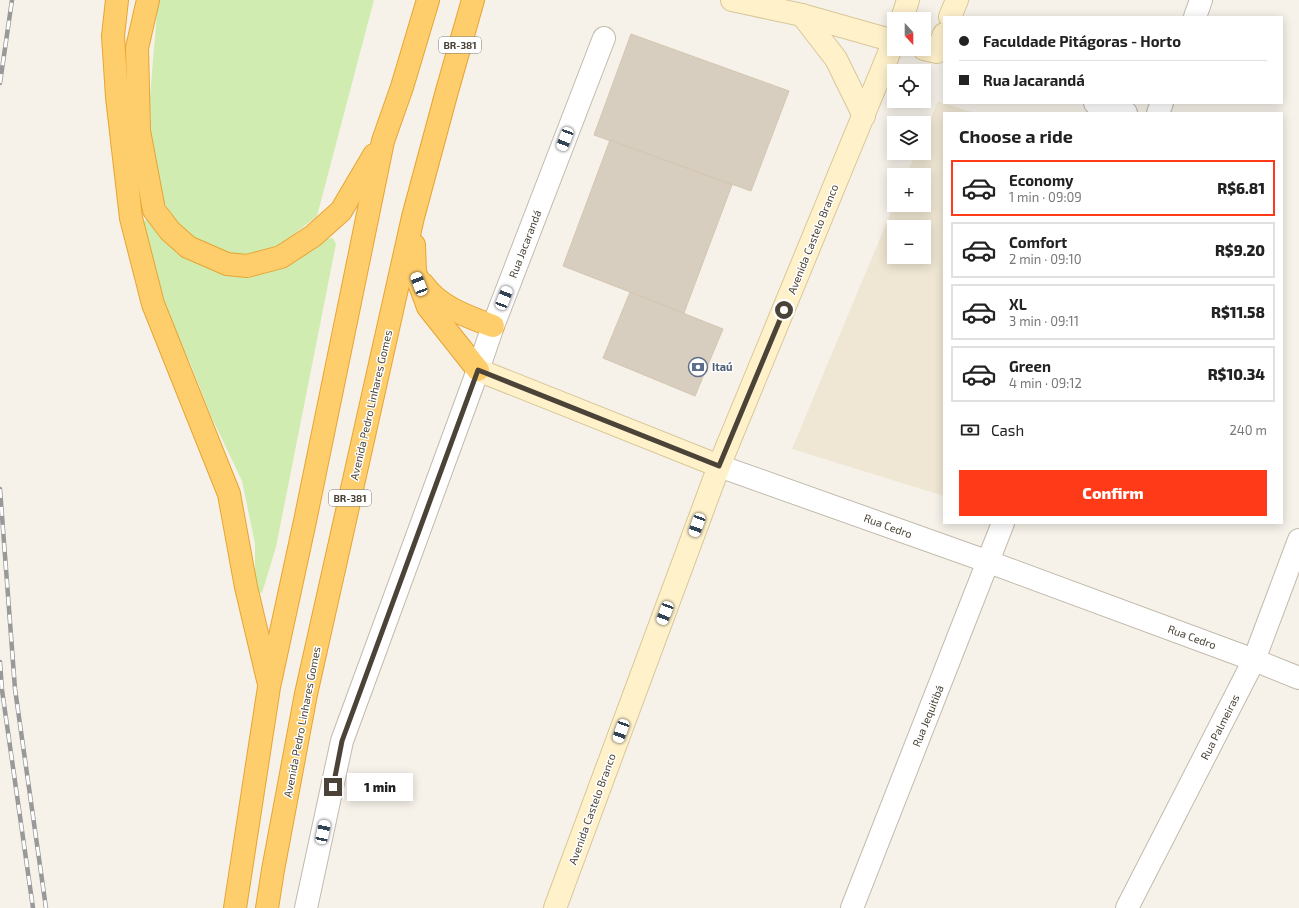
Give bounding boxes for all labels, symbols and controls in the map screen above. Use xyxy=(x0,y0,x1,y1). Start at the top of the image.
north arrow xyxy=(887,12,931,56)
map controls xyxy=(887,12,931,264)
text: Faculdade Pitágoras - Horto xyxy=(983,32,1181,50)
road number: BR-381 xyxy=(439,37,481,53)
button: locate xyxy=(887,64,931,108)
text: Rua Jacarandá xyxy=(983,71,1085,89)
button: layers xyxy=(887,116,931,160)
text: Choose a ride xyxy=(959,125,1073,147)
car xyxy=(555,126,575,152)
button: + xyxy=(887,168,931,212)
icon: car xyxy=(961,170,997,206)
text: Economy xyxy=(1009,171,1074,189)
text: R$6.81 xyxy=(1217,179,1265,197)
street label: Avenida Castelo Branco xyxy=(785,182,841,296)
text: 1 min · 09:09 xyxy=(1009,189,1082,205)
street label: Rua Jacarandá xyxy=(506,208,543,280)
button: − xyxy=(887,220,931,264)
icon: car xyxy=(961,232,997,268)
text: Comfort xyxy=(1009,233,1067,251)
text: R$9.20 xyxy=(1215,241,1265,259)
text: 2 min · 09:10 xyxy=(1009,251,1082,267)
car xyxy=(409,271,429,297)
car xyxy=(494,285,514,311)
icon: car xyxy=(961,294,997,330)
text: XL xyxy=(1009,295,1027,313)
route start xyxy=(775,301,793,319)
text: R$11.58 xyxy=(1211,303,1265,321)
text: 3 min · 09:11 xyxy=(1009,313,1079,329)
street label: Avenida Pedro Linhares Gomes xyxy=(347,328,394,481)
bank icon: Itaú xyxy=(687,356,709,378)
icon: car xyxy=(961,356,997,392)
text: Green xyxy=(1009,357,1051,375)
place label: Itaú xyxy=(712,360,733,373)
text: R$10.34 xyxy=(1208,365,1265,383)
text: 4 min · 09:12 xyxy=(1009,375,1082,391)
icon: cash xyxy=(959,419,981,441)
text: Cash xyxy=(991,421,1024,439)
text: 240 m xyxy=(1230,422,1267,438)
button: Confirm xyxy=(959,470,1267,516)
road number: BR-381 xyxy=(329,490,371,506)
street label: Rua Cedro xyxy=(862,511,914,540)
car xyxy=(687,512,707,538)
car xyxy=(655,600,675,626)
street label: Rua Cedro xyxy=(1166,622,1218,651)
street label: Avenida Pedro Linhares Gomes xyxy=(280,645,323,798)
street label: Rua Jequitibá xyxy=(909,683,946,749)
street label: Rua Palmeiras xyxy=(1198,692,1242,762)
car xyxy=(611,718,631,744)
street label: Avenida Castelo Branco xyxy=(565,751,618,866)
callout: 1 min xyxy=(347,773,413,801)
route end xyxy=(324,778,342,796)
text: 1 min xyxy=(364,779,396,795)
car xyxy=(315,819,331,845)

